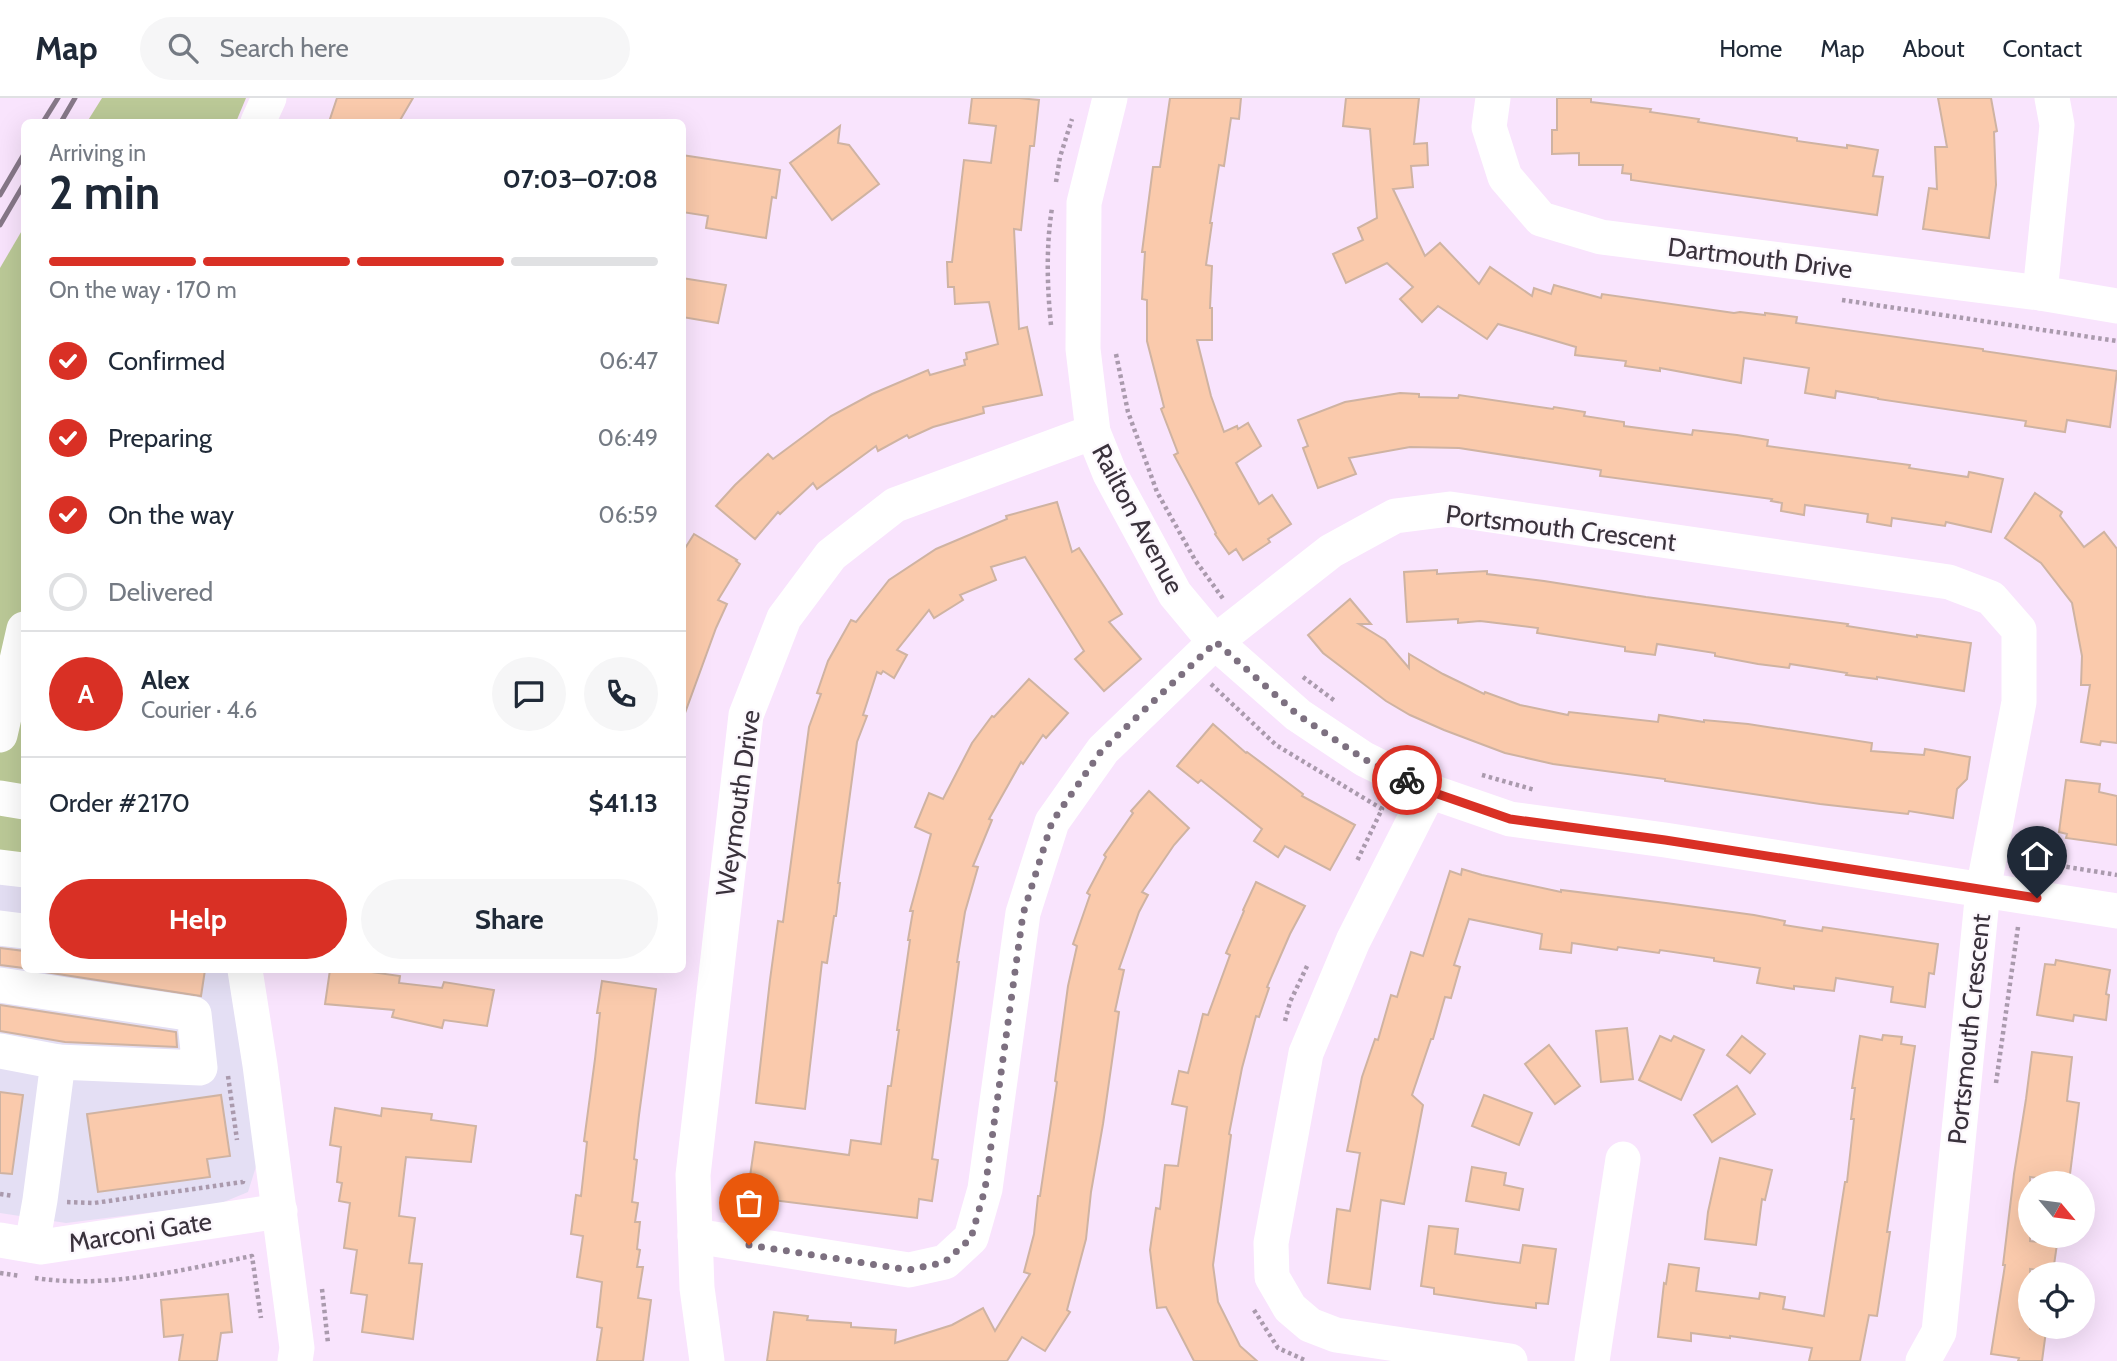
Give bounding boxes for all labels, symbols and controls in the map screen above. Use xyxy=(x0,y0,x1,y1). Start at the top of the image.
search box xyxy=(140,17,630,80)
text: Map xyxy=(35,28,98,68)
icon: search xyxy=(164,29,202,67)
text: Search here xyxy=(220,32,349,64)
text: Home xyxy=(1719,34,1782,63)
text: Map xyxy=(1820,34,1865,63)
text: About xyxy=(1903,34,1965,63)
text: Contact xyxy=(2003,34,2082,63)
text: Arriving in xyxy=(49,139,146,167)
text: 07:03–07:08 xyxy=(502,163,658,195)
text: 2 min xyxy=(49,165,160,221)
street label: Dartmouth Drive xyxy=(1666,231,1854,285)
text: On the way · 170 m xyxy=(49,276,237,304)
icon: check xyxy=(49,342,87,380)
text: Confirmed xyxy=(108,345,225,377)
text: 06:47 xyxy=(599,347,658,375)
icon: check xyxy=(49,419,87,457)
text: Preparing xyxy=(108,422,212,454)
text: 06:49 xyxy=(598,424,658,452)
street label: Railton Avenue xyxy=(1085,438,1191,600)
icon: check xyxy=(49,496,87,534)
street label: Portsmouth Crescent xyxy=(1444,498,1678,558)
text: On the way xyxy=(108,499,234,531)
text: 06:59 xyxy=(599,501,658,529)
text: Delivered xyxy=(108,576,213,608)
button: chat xyxy=(492,657,566,731)
button: phone xyxy=(584,657,658,731)
text: Alex xyxy=(141,664,190,696)
text: A xyxy=(78,678,94,710)
text: Courier · 4.6 xyxy=(141,696,257,724)
street label: Weymouth Drive xyxy=(709,708,767,898)
courier xyxy=(1372,745,1442,815)
icon: bike xyxy=(1388,761,1426,799)
text: Order #2170 xyxy=(49,787,190,819)
text: $41.13 xyxy=(588,787,658,819)
pin xyxy=(2007,826,2067,898)
icon: home xyxy=(2018,837,2056,875)
button: Help xyxy=(49,879,347,959)
button: Share xyxy=(361,879,658,959)
street label: Portsmouth Crescent xyxy=(1941,912,1997,1146)
north arrow xyxy=(2018,1171,2095,1248)
map controls xyxy=(2018,1171,2095,1339)
pin xyxy=(719,1173,779,1245)
icon: bag xyxy=(730,1184,768,1222)
street label: Marconi Gate xyxy=(66,1205,214,1259)
button: locate xyxy=(2018,1262,2095,1339)

